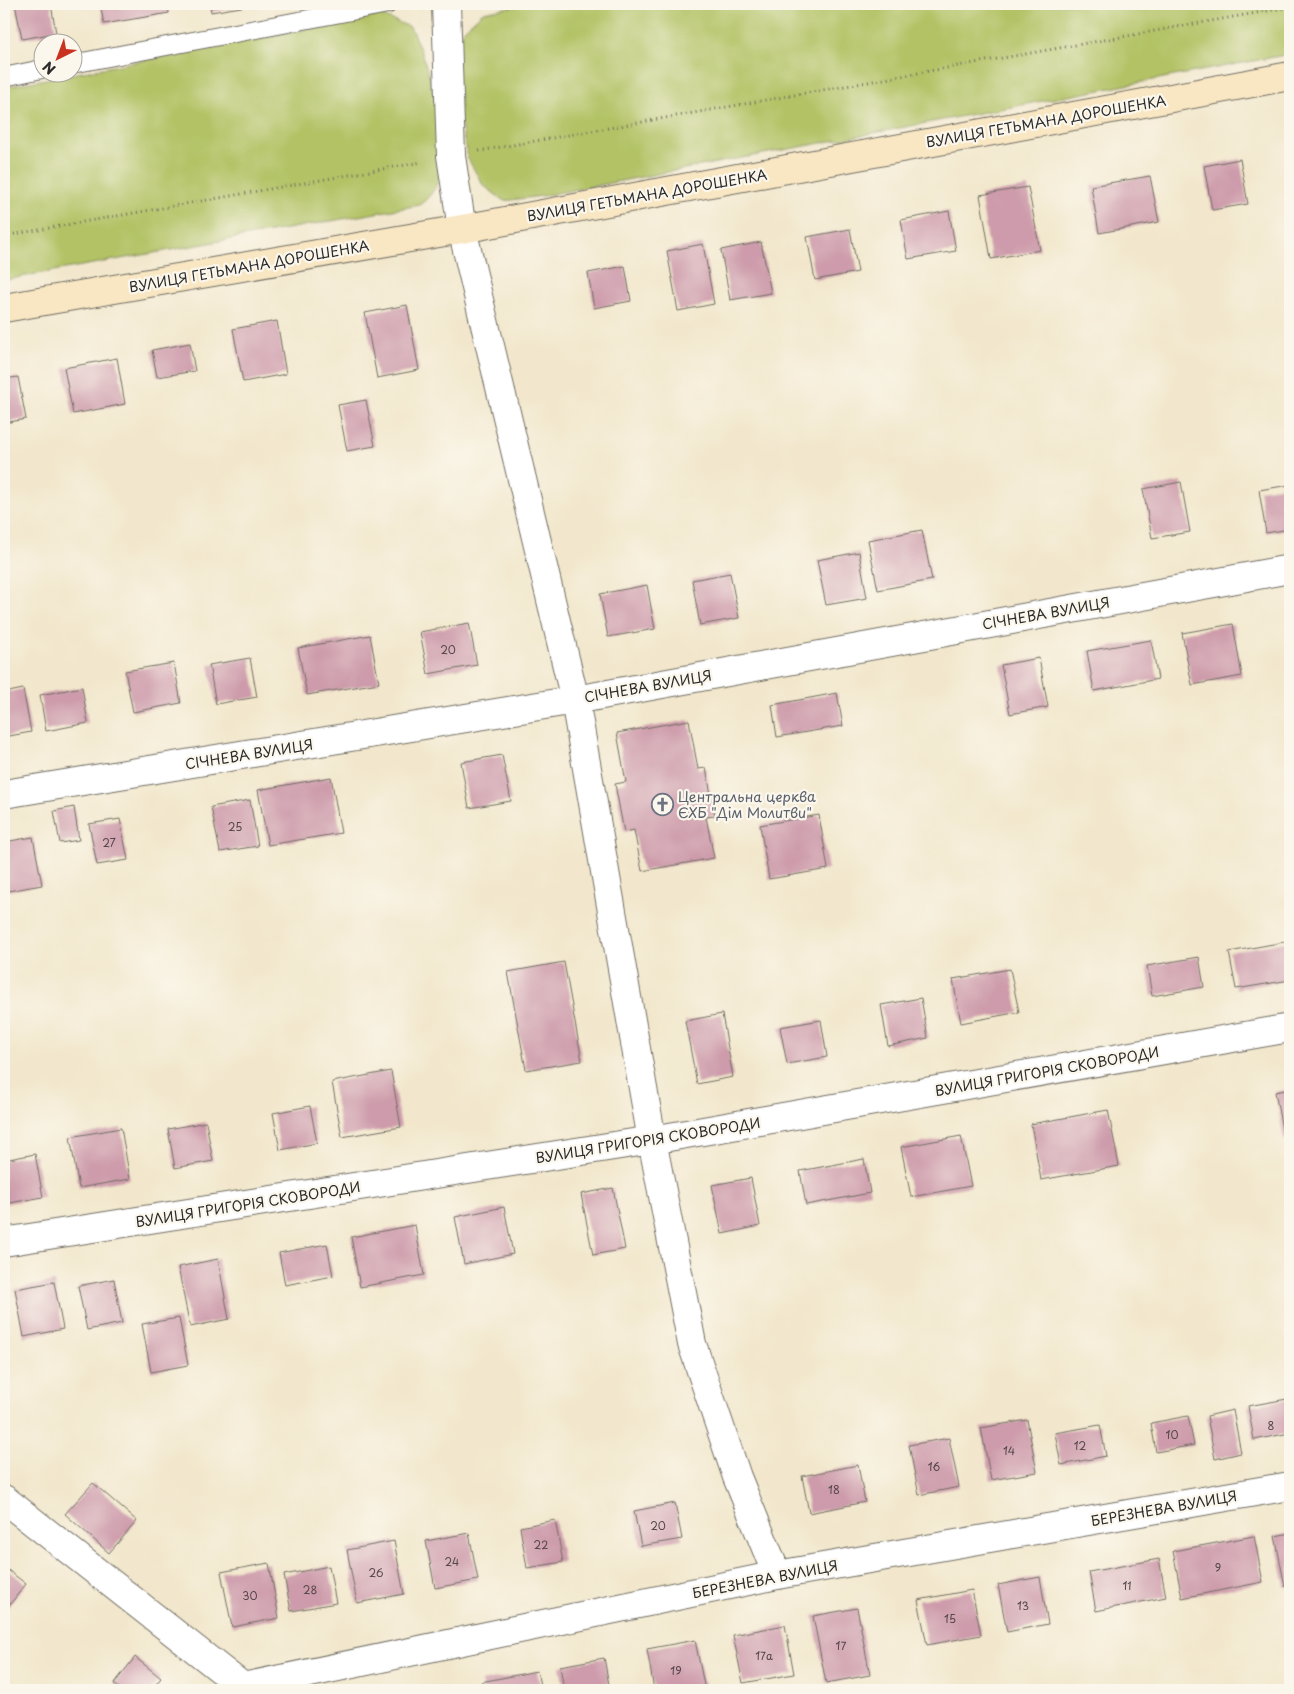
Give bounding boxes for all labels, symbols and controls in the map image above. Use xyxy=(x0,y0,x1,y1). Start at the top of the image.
north arrow xyxy=(32,32,82,82)
text: N xyxy=(38,57,60,80)
street label: ВУЛИЦЯ ГЕТЬМАНА ДОРОШЕНКА xyxy=(924,89,1168,152)
street label: ВУЛИЦЯ ГЕТЬМАНА ДОРОШЕНКА xyxy=(525,163,769,226)
street label: ВУЛИЦЯ ГЕТЬМАНА ДОРОШЕНКА xyxy=(127,234,371,297)
street label: СІЧНЕВА ВУЛИЦЯ xyxy=(981,591,1111,635)
house number: 20 xyxy=(440,641,456,658)
street label: СІЧНЕВА ВУЛИЦЯ xyxy=(583,664,713,708)
street label: СІЧНЕВА ВУЛИЦЯ xyxy=(184,734,314,774)
place label: Центральна церква ЄХБ "Дім Молитви" xyxy=(678,786,816,823)
church icon: Центральна церква ЄХБ "Дім Молитви" xyxy=(650,792,674,816)
house number: 25 xyxy=(228,818,242,835)
house number: 27 xyxy=(102,834,116,851)
street label: ВУЛИЦЯ ГРИГОРІЯ СКОВОРОДИ xyxy=(933,1041,1161,1101)
street label: ВУЛИЦЯ ГРИГОРІЯ СКОВОРОДИ xyxy=(534,1112,762,1168)
street label: ВУЛИЦЯ ГРИГОРІЯ СКОВОРОДИ xyxy=(134,1176,362,1232)
house number: 8 xyxy=(1268,1417,1275,1434)
house number: 10 xyxy=(1166,1426,1178,1443)
house number: 12 xyxy=(1074,1437,1087,1454)
house number: 14 xyxy=(1003,1442,1015,1459)
house number: 16 xyxy=(928,1458,941,1475)
house number: 18 xyxy=(828,1481,840,1498)
street label: БЕРЕЗНЕВА ВУЛИЦЯ xyxy=(1089,1485,1239,1531)
house number: 20 xyxy=(650,1517,666,1534)
house number: 22 xyxy=(534,1536,548,1553)
house number: 24 xyxy=(445,1553,459,1570)
street label: БЕРЕЗНЕВА ВУЛИЦЯ xyxy=(690,1555,840,1603)
house number: 9 xyxy=(1215,1559,1221,1576)
house number: 26 xyxy=(368,1564,384,1581)
house number: 11 xyxy=(1122,1577,1132,1594)
house number: 28 xyxy=(303,1581,317,1598)
house number: 30 xyxy=(242,1587,258,1604)
house number: 13 xyxy=(1017,1597,1029,1614)
house number: 15 xyxy=(944,1610,956,1627)
house number: 17 xyxy=(836,1637,847,1654)
house number: 17а xyxy=(755,1647,773,1664)
house number: 19 xyxy=(670,1662,682,1679)

